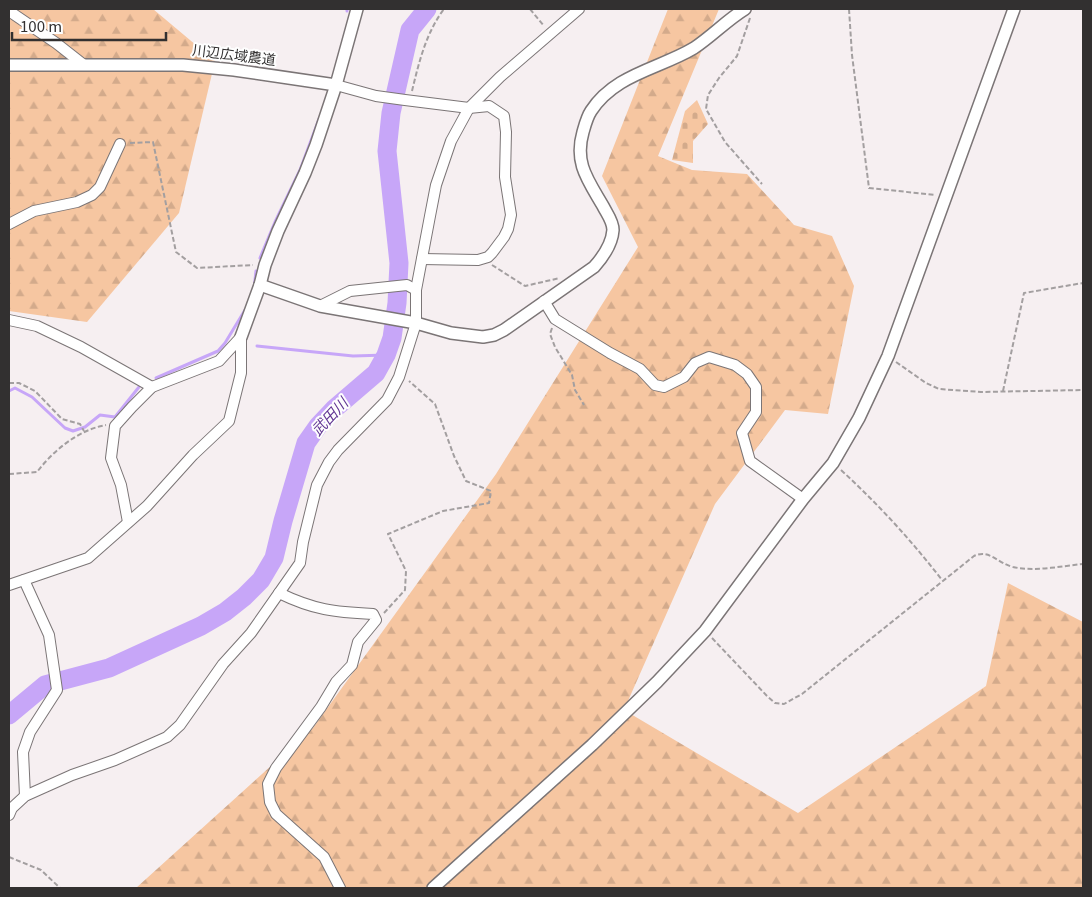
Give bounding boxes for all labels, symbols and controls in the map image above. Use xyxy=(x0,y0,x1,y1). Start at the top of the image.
scale bar xyxy=(12,10,166,42)
text: 100 m xyxy=(20,15,62,36)
street label: 川辺広域農道 xyxy=(191,39,277,69)
water label: 武田川 xyxy=(306,391,353,440)

